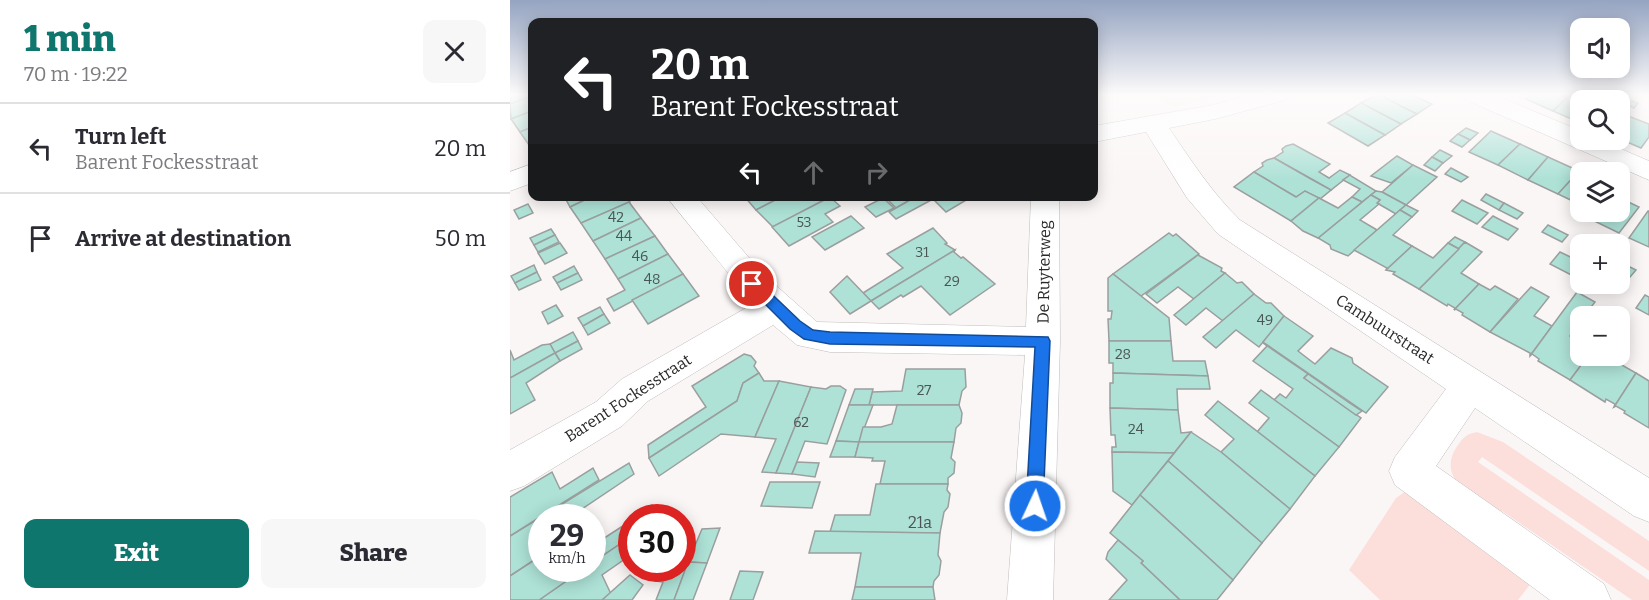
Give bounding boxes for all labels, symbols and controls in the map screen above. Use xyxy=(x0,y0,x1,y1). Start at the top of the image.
text: 1 min xyxy=(24,17,116,61)
map controls xyxy=(1570,18,1630,366)
button: sound xyxy=(1570,18,1630,78)
button: close xyxy=(423,20,486,83)
text: 20 m xyxy=(651,40,749,90)
icon: left xyxy=(552,42,630,120)
text: 70 m · 19:22 xyxy=(24,62,128,86)
button: search xyxy=(1570,90,1630,150)
text: Barent Fockesstraat xyxy=(651,91,899,123)
text: Turn left xyxy=(75,123,167,150)
icon: left xyxy=(24,132,57,165)
text: 20 m xyxy=(435,135,486,162)
text: Barent Fockesstraat xyxy=(75,150,259,174)
icon: left xyxy=(734,156,767,189)
icon: ahead xyxy=(797,156,830,189)
icon: right xyxy=(860,156,893,189)
button: layers xyxy=(1570,162,1630,222)
house number: 42 xyxy=(608,209,624,226)
house number: 53 xyxy=(796,214,812,231)
street label: De Ruyterweg xyxy=(1034,220,1054,324)
icon: arrive xyxy=(24,222,57,255)
text: Arrive at destination xyxy=(75,225,291,252)
text: 50 m xyxy=(435,225,486,252)
house number: 44 xyxy=(616,228,632,245)
button: + xyxy=(1570,234,1630,294)
house number: 31 xyxy=(915,244,929,261)
house number: 46 xyxy=(632,248,648,265)
pin xyxy=(726,258,777,309)
icon: arrive xyxy=(735,267,768,300)
house number: 48 xyxy=(644,271,660,288)
house number: 29 xyxy=(944,273,960,290)
street label: Cambuurstraat xyxy=(1332,290,1438,368)
button: − xyxy=(1570,306,1630,366)
house number: 49 xyxy=(1257,312,1273,329)
house number: 28 xyxy=(1115,346,1131,363)
street label: Barent Fockesstraat xyxy=(561,350,695,446)
house number: 27 xyxy=(917,382,931,399)
house number: 62 xyxy=(793,414,809,431)
house number: 24 xyxy=(1128,421,1144,438)
position arrow xyxy=(1003,474,1067,538)
speed limit sign: 30 xyxy=(618,504,696,582)
house number: 21a xyxy=(908,513,932,532)
text: 29 xyxy=(550,518,584,554)
button: Exit xyxy=(24,519,249,588)
button: Share xyxy=(261,519,486,588)
text: km/h xyxy=(548,549,586,567)

